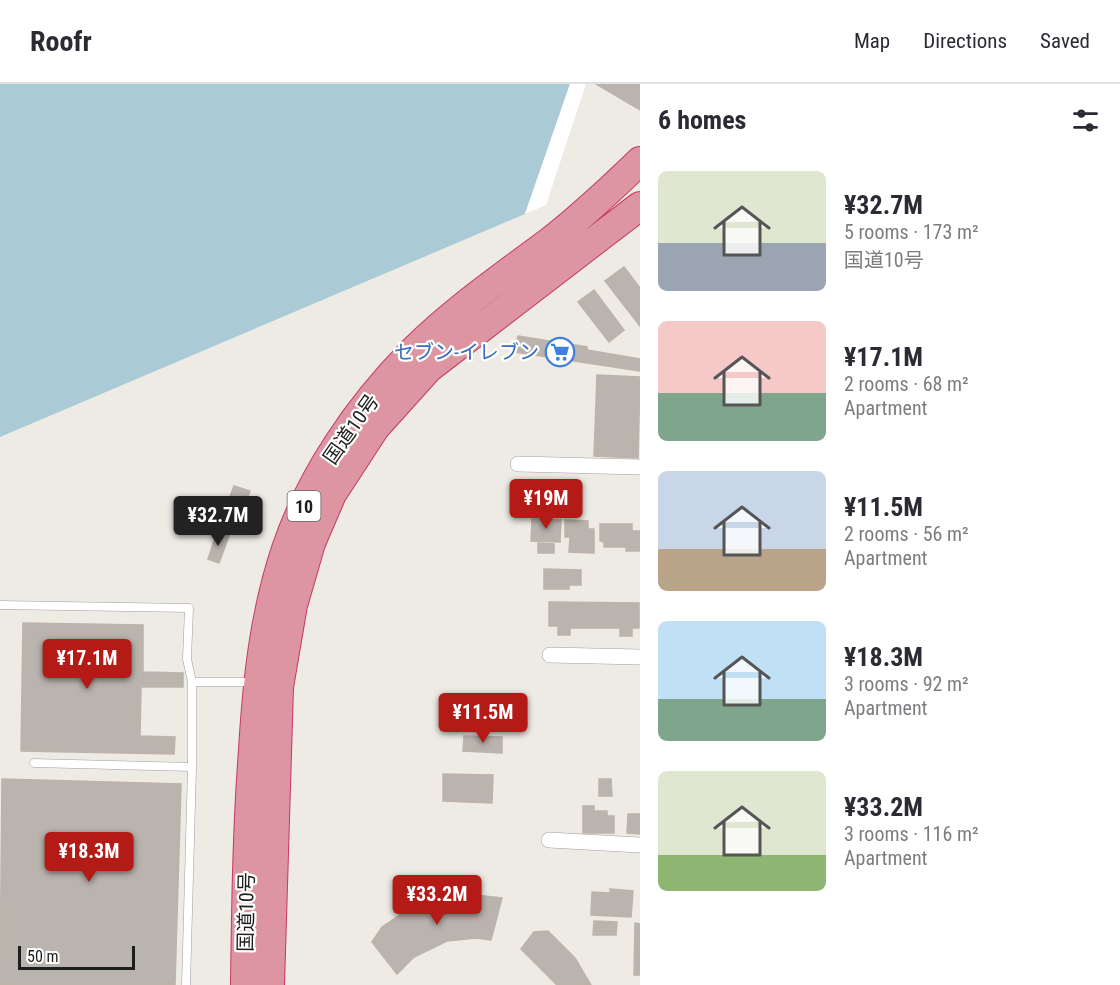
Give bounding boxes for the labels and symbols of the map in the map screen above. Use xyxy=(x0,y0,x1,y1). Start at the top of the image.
supermarket icon: セブン-イレブン xyxy=(544,336,576,368)
place label: セブン-イレブン xyxy=(394,340,539,364)
street label: 国道10号 xyxy=(318,389,384,469)
pin: ¥19M xyxy=(510,479,582,530)
road number: 10 xyxy=(288,491,320,521)
pin: ¥32.7M xyxy=(169,496,267,547)
pin: ¥17.1M xyxy=(38,639,136,690)
pin: ¥11.5M xyxy=(434,693,532,744)
pin: ¥18.3M xyxy=(40,832,138,883)
street label: 国道10号 xyxy=(233,872,259,952)
pin: ¥33.2M xyxy=(388,875,486,926)
scale bar xyxy=(18,943,135,970)

